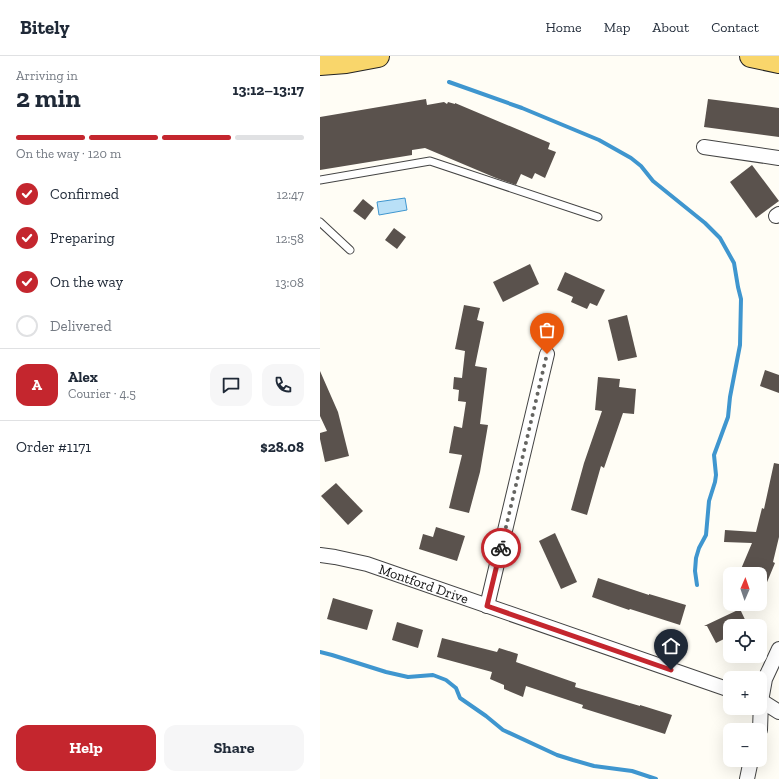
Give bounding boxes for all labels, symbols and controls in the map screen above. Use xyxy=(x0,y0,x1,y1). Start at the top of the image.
text: Bitely xyxy=(20,16,69,39)
text: Home xyxy=(546,19,582,36)
text: Map xyxy=(604,19,630,36)
text: About xyxy=(652,19,689,36)
text: Contact xyxy=(711,19,759,36)
text: Arriving in xyxy=(16,68,78,83)
text: 13:12–13:17 xyxy=(232,81,304,99)
text: 2 min xyxy=(16,82,81,114)
text: On the way · 120 m xyxy=(16,146,121,161)
icon: check xyxy=(16,183,38,205)
text: Confirmed xyxy=(50,185,119,203)
text: 12:47 xyxy=(276,187,304,202)
icon: check xyxy=(16,227,38,249)
text: Preparing xyxy=(50,229,115,247)
text: 12:58 xyxy=(276,231,304,246)
icon: check xyxy=(16,271,38,293)
text: On the way xyxy=(50,273,123,291)
text: 13:08 xyxy=(275,275,304,290)
pin xyxy=(530,313,564,354)
text: Delivered xyxy=(50,317,112,335)
icon: bag xyxy=(536,319,558,341)
button: chat xyxy=(210,364,252,406)
button: phone xyxy=(262,364,304,406)
text: Alex xyxy=(68,368,98,386)
text: A xyxy=(32,376,42,394)
text: Courier · 4.5 xyxy=(68,386,136,401)
text: Order #1171 xyxy=(16,438,91,456)
text: $28.08 xyxy=(260,438,304,456)
courier xyxy=(481,528,521,568)
icon: bike xyxy=(490,537,512,559)
street label: Montford Drive xyxy=(377,560,471,607)
north arrow xyxy=(723,567,767,611)
map controls xyxy=(723,567,767,767)
button: locate xyxy=(723,619,767,663)
pin xyxy=(654,629,688,670)
icon: home xyxy=(660,635,682,657)
button: + xyxy=(723,671,767,715)
button: − xyxy=(723,723,767,767)
button: Help xyxy=(16,725,156,771)
button: Share xyxy=(164,725,304,771)

